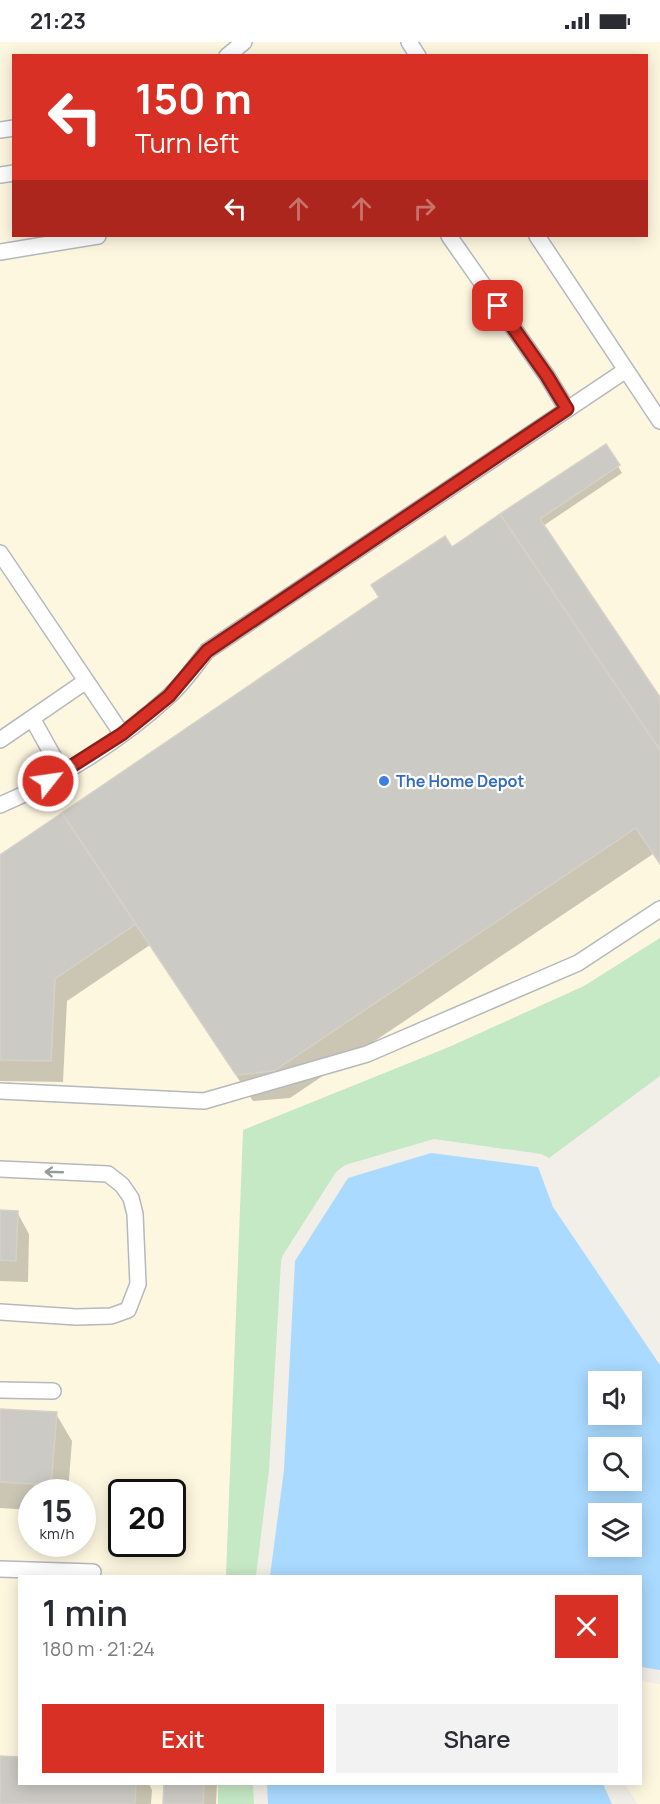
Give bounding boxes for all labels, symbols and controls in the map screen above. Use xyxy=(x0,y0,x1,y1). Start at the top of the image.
text: 21:23 xyxy=(30,6,86,36)
text: 150 m xyxy=(135,69,252,127)
icon: left xyxy=(36,78,114,156)
text: Turn left xyxy=(135,124,239,161)
icon: left xyxy=(219,192,252,225)
icon: ahead xyxy=(282,192,315,225)
icon: ahead xyxy=(345,192,378,225)
icon: right xyxy=(408,192,441,225)
pin xyxy=(472,280,523,331)
icon: arrive xyxy=(481,289,514,322)
position arrow xyxy=(16,749,80,813)
place label: The Home Depot xyxy=(396,770,524,792)
marker: The Home Depot xyxy=(377,774,391,788)
one-way arrow xyxy=(45,1166,65,1177)
map controls xyxy=(588,1371,642,1557)
button: sound xyxy=(588,1371,642,1425)
button: search xyxy=(588,1437,642,1491)
speed limit sign: 20 xyxy=(108,1479,186,1557)
text: 15 xyxy=(42,1490,72,1531)
button: layers xyxy=(588,1503,642,1557)
text: km/h xyxy=(40,1523,74,1544)
text: 1 min xyxy=(42,1588,128,1637)
button: close xyxy=(555,1595,618,1658)
text: 180 m · 21:24 xyxy=(42,1635,155,1662)
button: Exit xyxy=(42,1704,324,1773)
button: Share xyxy=(336,1704,618,1773)

